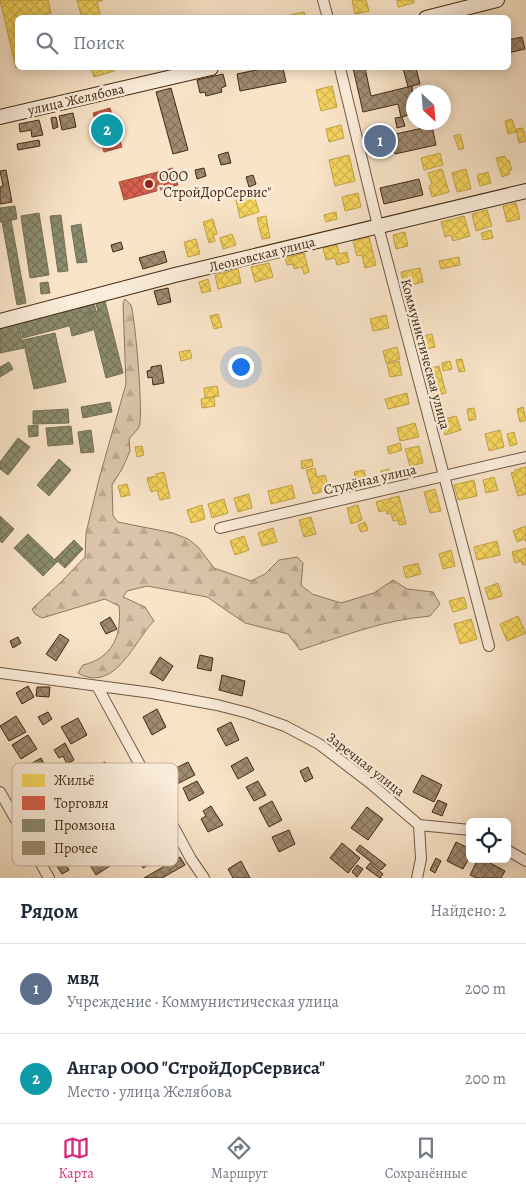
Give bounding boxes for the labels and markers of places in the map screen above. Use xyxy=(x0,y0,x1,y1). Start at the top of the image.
pin: 2 xyxy=(91,111,123,149)
pin: 1 xyxy=(364,122,396,160)
place label: ООО "СтройДорСервис" xyxy=(159,167,272,202)
marker: ООО "СтройДорСервис" xyxy=(143,178,155,190)

